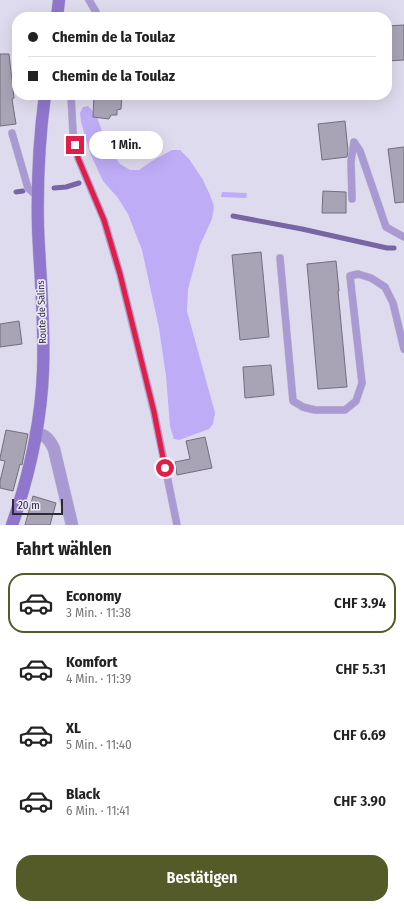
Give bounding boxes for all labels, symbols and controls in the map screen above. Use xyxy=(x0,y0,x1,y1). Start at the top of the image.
text: Chemin de la Toulaz xyxy=(52,28,175,46)
text: Chemin de la Toulaz xyxy=(52,67,175,85)
callout: 1 Min. xyxy=(89,131,163,159)
route end xyxy=(66,136,84,154)
text: 1 Min. xyxy=(111,137,141,152)
street label: Route de Salins xyxy=(35,280,49,344)
route start xyxy=(156,459,174,477)
scale bar xyxy=(12,497,63,516)
text: 20 m xyxy=(18,499,40,512)
text: Fahrt wählen xyxy=(16,538,112,560)
icon: car xyxy=(18,585,54,621)
text: Economy xyxy=(66,587,121,605)
text: CHF 3.94 xyxy=(334,594,386,612)
text: 3 Min. · 11:38 xyxy=(66,605,131,620)
icon: car xyxy=(18,651,54,687)
text: Komfort xyxy=(66,653,117,671)
text: CHF 5.31 xyxy=(335,660,386,678)
text: 4 Min. · 11:39 xyxy=(66,671,131,686)
icon: car xyxy=(18,717,54,753)
text: XL xyxy=(66,719,81,737)
text: CHF 6.69 xyxy=(333,726,386,744)
text: 5 Min. · 11:40 xyxy=(66,737,132,752)
icon: car xyxy=(18,783,54,819)
text: Black xyxy=(66,785,100,803)
text: CHF 3.90 xyxy=(334,792,386,810)
text: 6 Min. · 11:41 xyxy=(66,803,130,818)
button: Bestätigen xyxy=(16,855,388,901)

